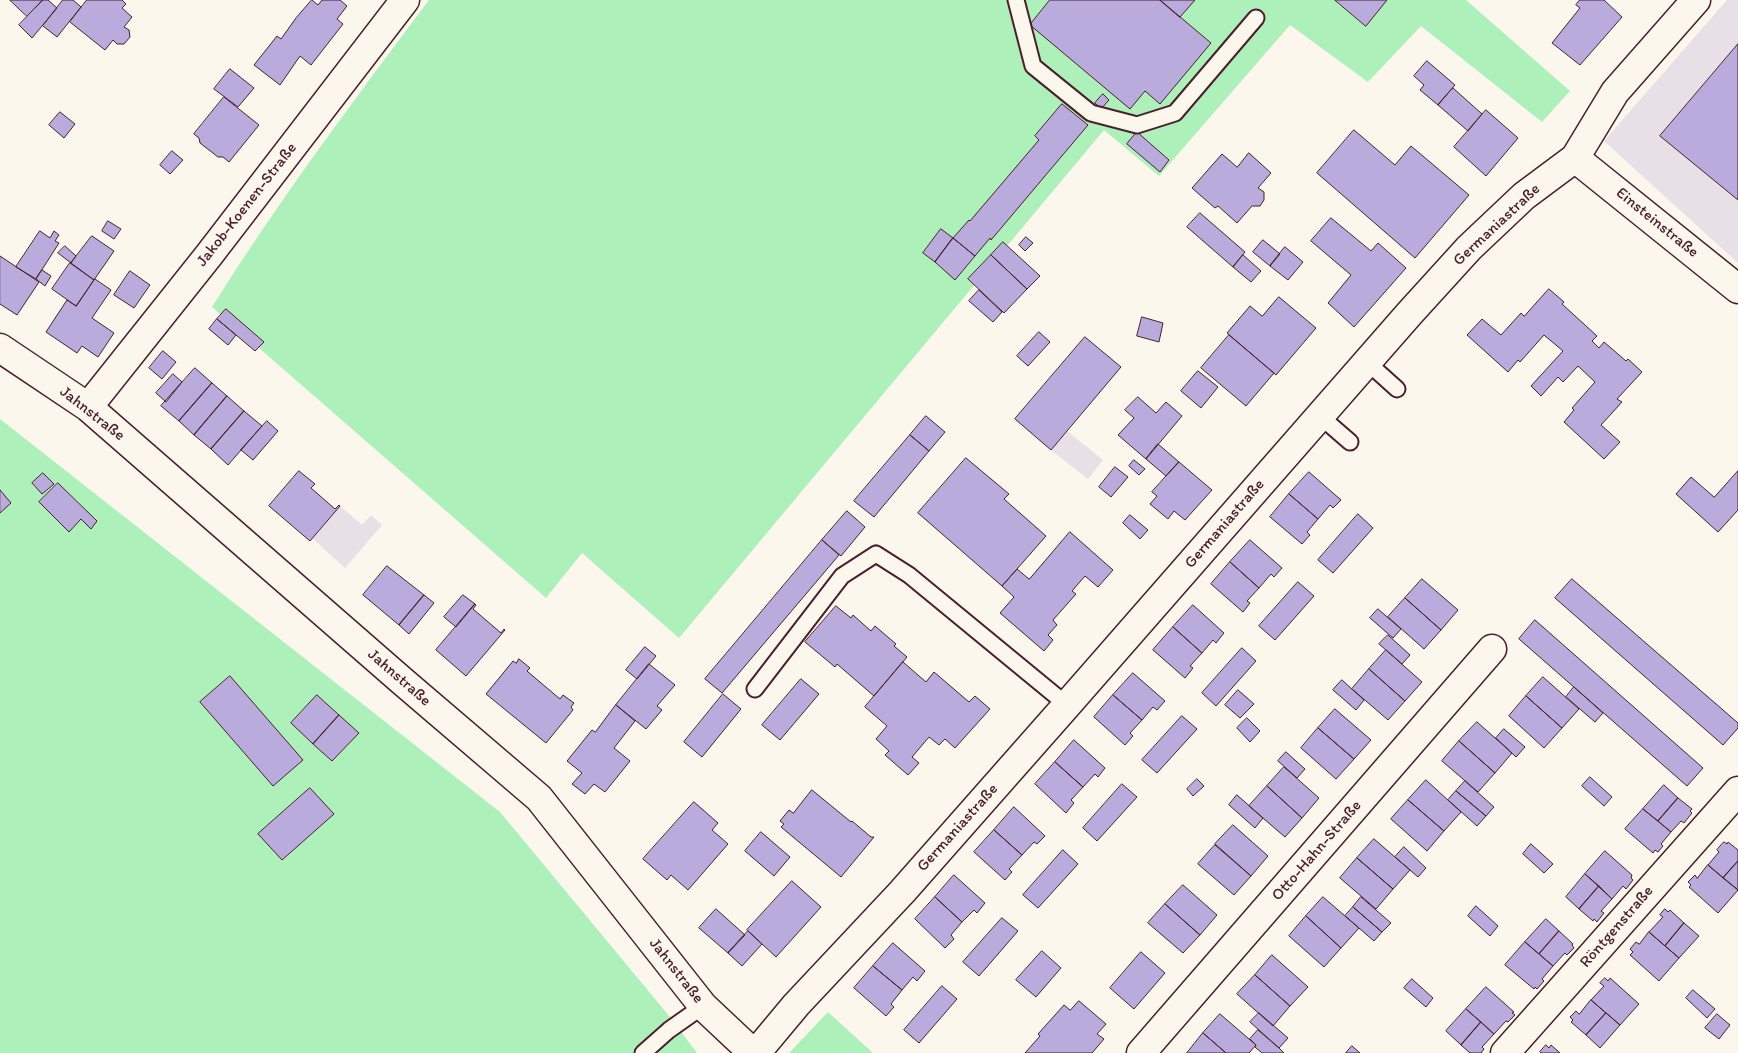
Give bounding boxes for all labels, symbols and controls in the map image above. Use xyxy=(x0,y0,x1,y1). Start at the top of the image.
street label: Jakob-Koenen-Straße xyxy=(193,139,301,271)
street label: Germaniastraße xyxy=(1449,180,1545,270)
street label: Einsteinstraße xyxy=(1612,184,1702,262)
street label: Jahnstraße xyxy=(56,383,128,445)
street label: Germaniastraße xyxy=(1181,475,1269,573)
street label: Jahnstraße xyxy=(363,645,435,711)
street label: Germaniastraße xyxy=(913,780,1003,876)
street label: Otto-Hahn-Straße xyxy=(1268,797,1366,905)
street label: Röntgenstraße xyxy=(1576,882,1658,972)
street label: Jahnstraße xyxy=(645,935,707,1007)

